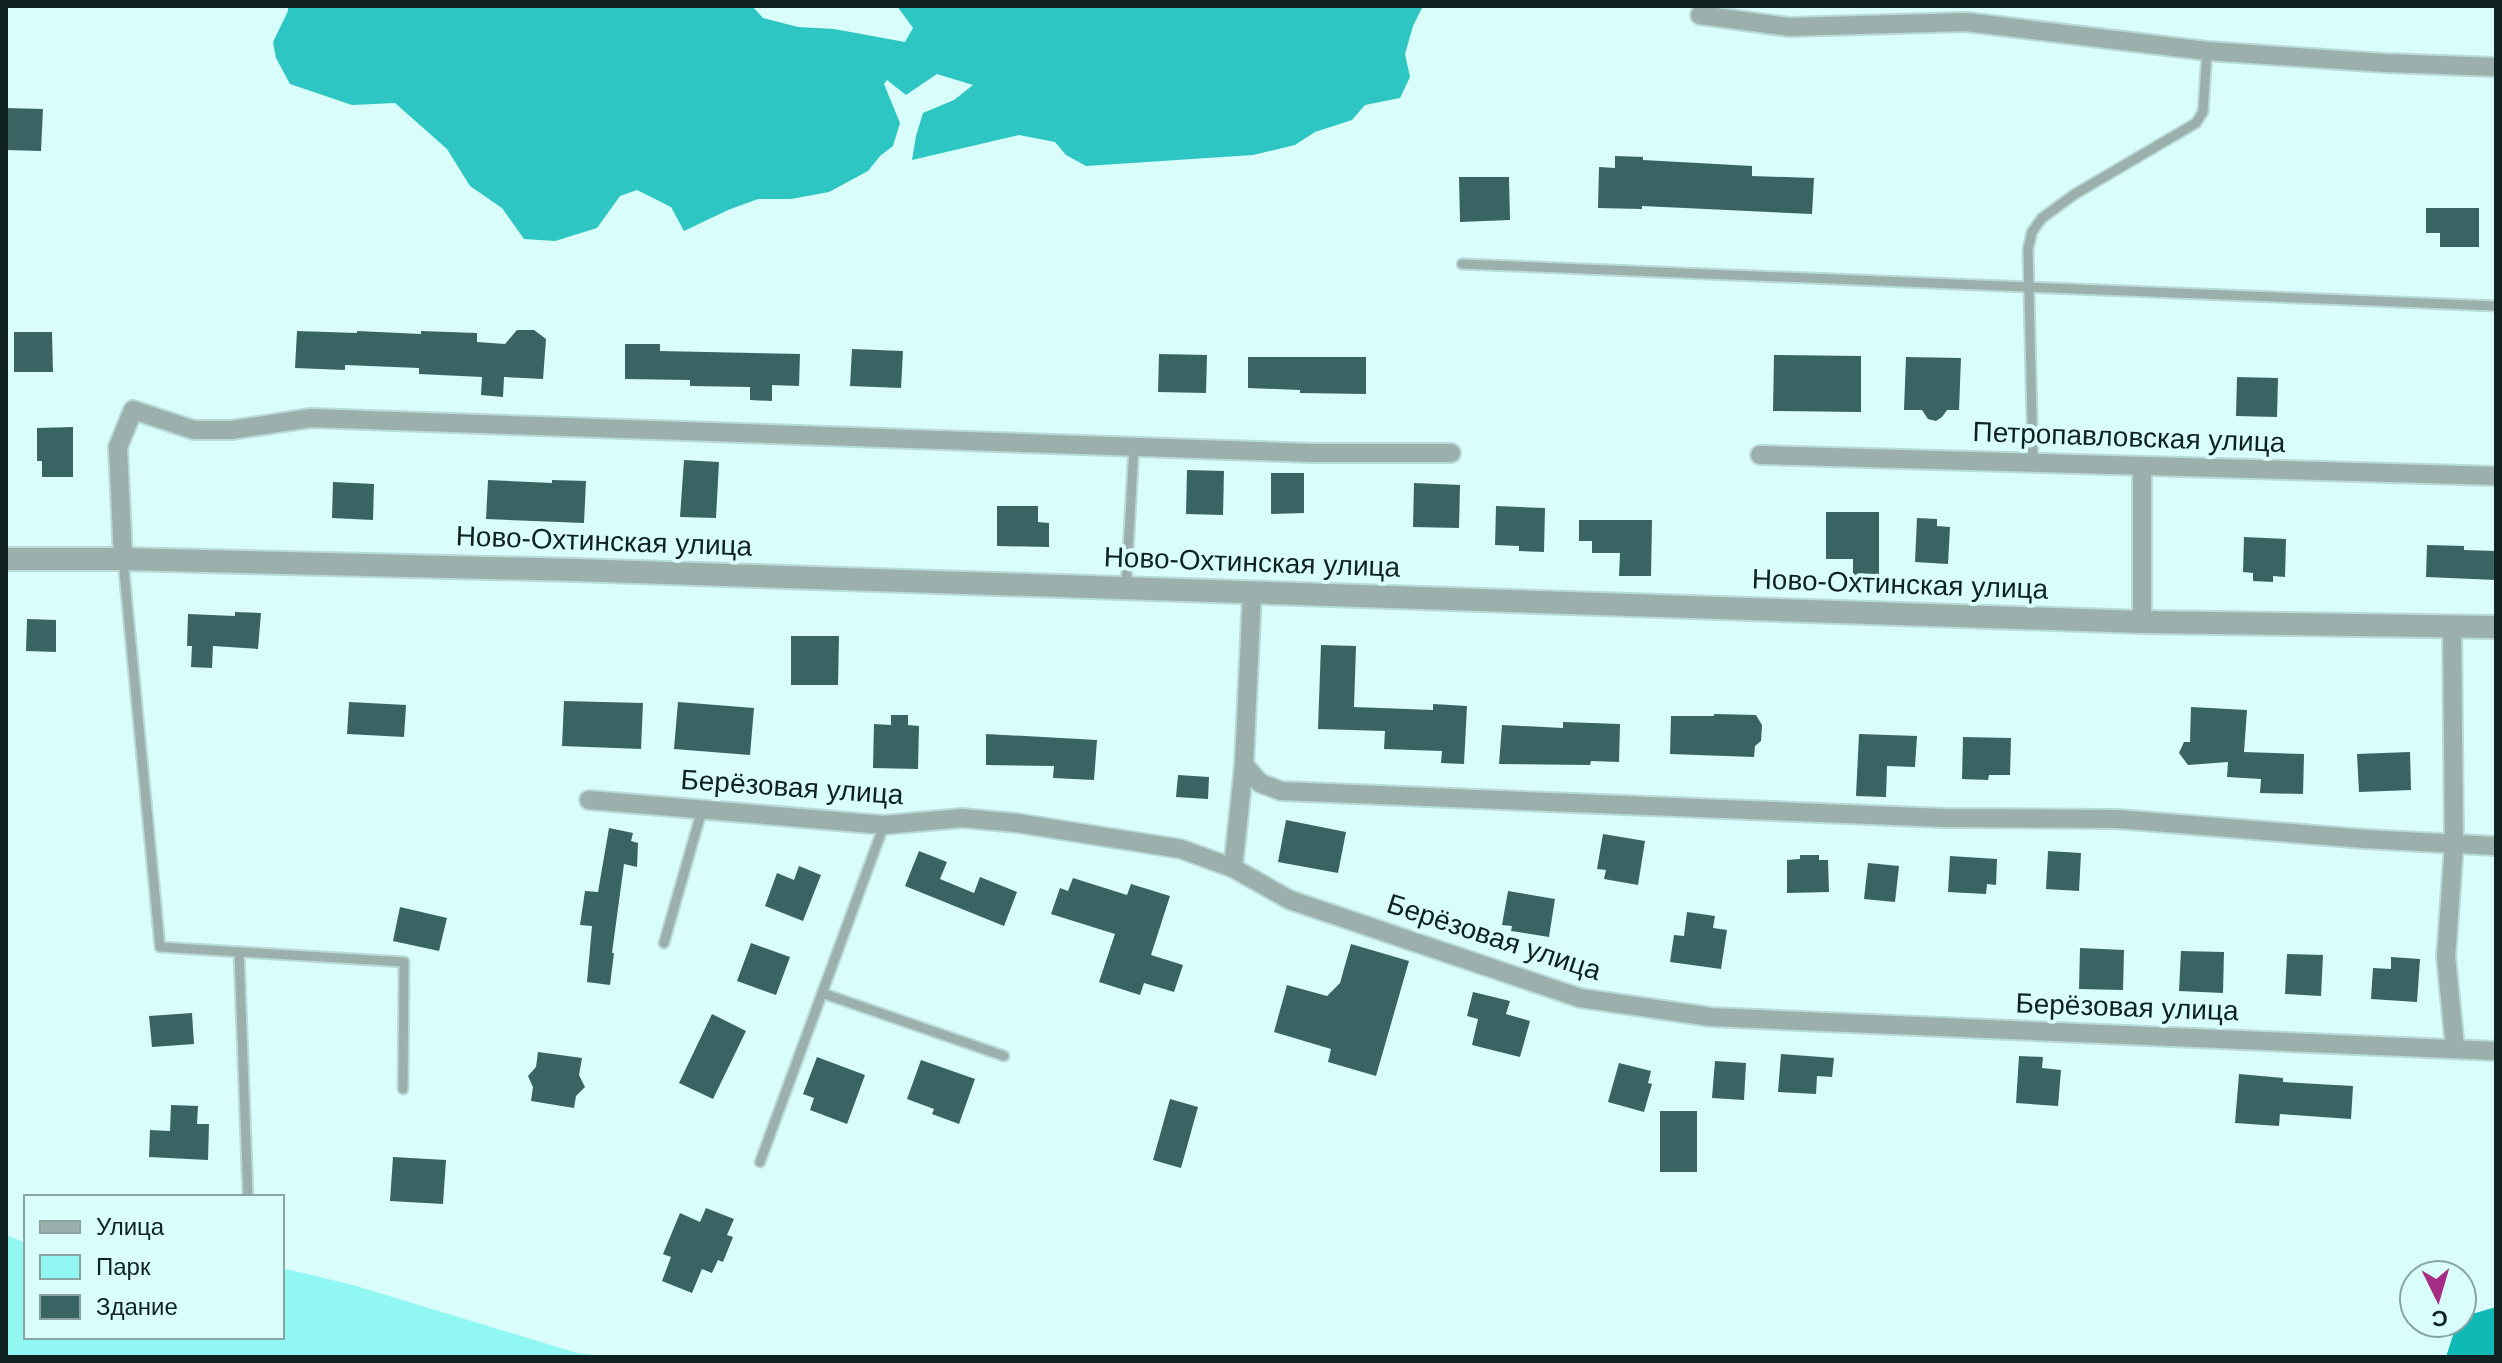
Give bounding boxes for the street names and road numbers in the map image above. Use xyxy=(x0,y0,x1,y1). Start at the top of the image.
street label: Петропавловская улица xyxy=(1972,416,2286,458)
street label: Ново-Охтинская улица xyxy=(455,520,753,562)
street label: Ново-Охтинская улица xyxy=(1103,541,1401,583)
street label: Ново-Охтинская улица xyxy=(1751,563,2049,605)
street label: Берёзовая улица xyxy=(680,764,905,810)
street label: Берёзовая улица xyxy=(1383,888,1605,986)
street label: Берёзовая улица xyxy=(2015,988,2240,1026)

